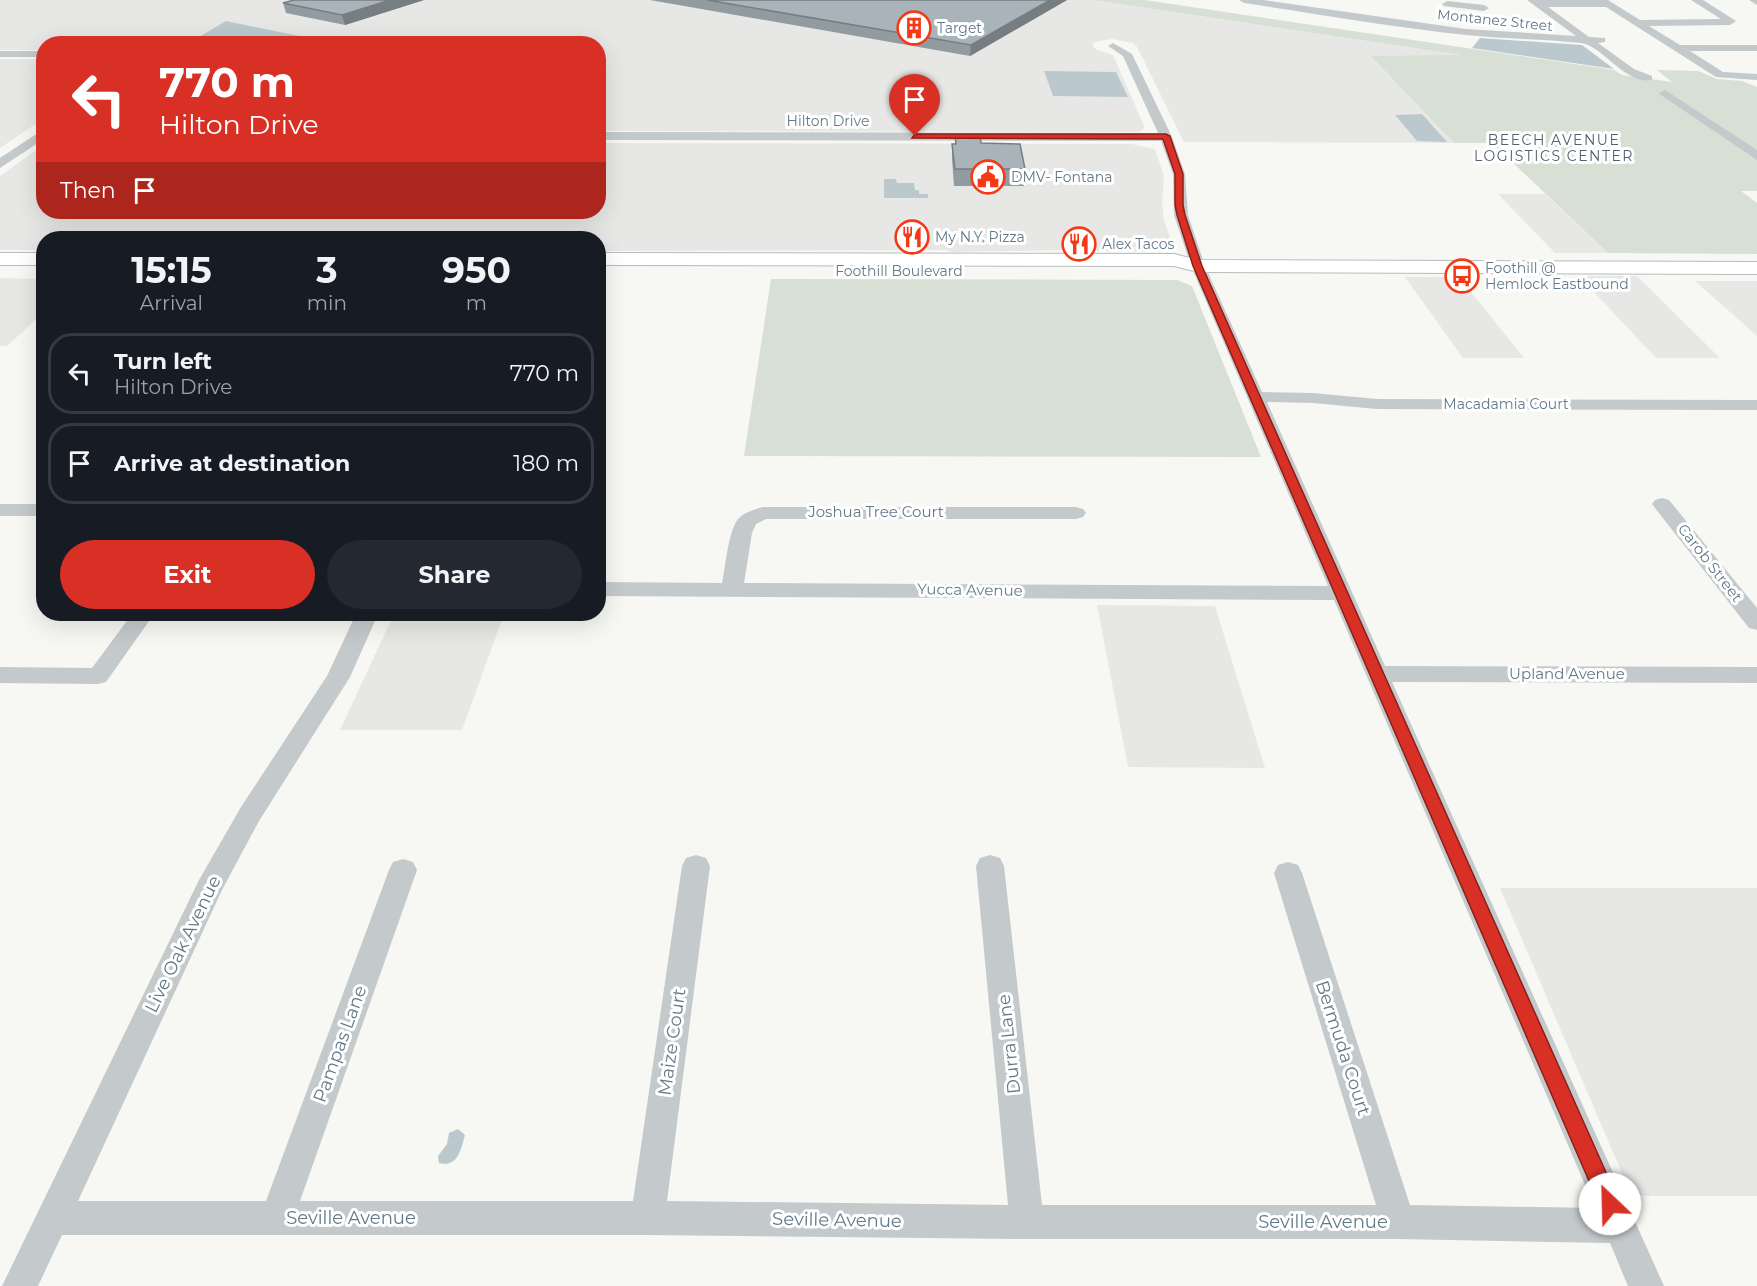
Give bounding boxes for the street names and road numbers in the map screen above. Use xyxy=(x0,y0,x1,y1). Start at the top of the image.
street label: Montanez Street xyxy=(1436,5,1554,35)
street label: Hilton Drive xyxy=(787,112,869,130)
street label: Foothill Boulevard xyxy=(835,262,963,280)
street label: Macadamia Court xyxy=(1443,395,1569,413)
street label: Joshua Tree Court xyxy=(807,502,944,521)
street label: Carob Street xyxy=(1674,520,1747,606)
street label: Yucca Avenue xyxy=(917,579,1023,600)
street label: Upland Avenue xyxy=(1509,664,1625,683)
street label: Live Oak Avenue xyxy=(140,872,226,1016)
street label: Bermuda Court xyxy=(1311,978,1375,1118)
street label: Pampas Lane xyxy=(309,982,371,1106)
street label: Maize Court xyxy=(654,987,690,1097)
street label: Durra Lane xyxy=(993,993,1025,1095)
street label: Seville Avenue xyxy=(286,1207,416,1229)
street label: Seville Avenue xyxy=(772,1208,902,1232)
street label: Seville Avenue xyxy=(1258,1211,1388,1233)

